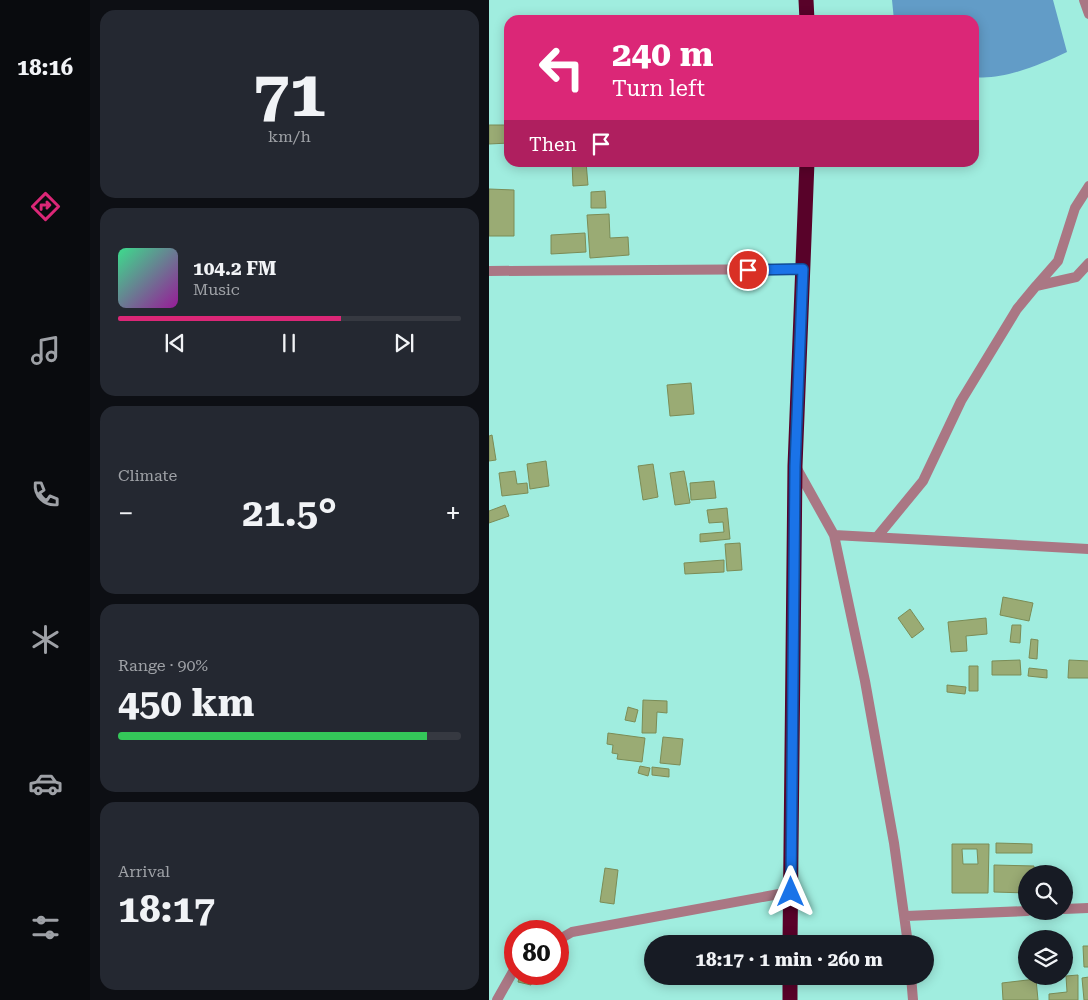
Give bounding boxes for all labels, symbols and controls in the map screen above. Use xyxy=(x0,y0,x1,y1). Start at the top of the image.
text: 240 m xyxy=(612,34,713,75)
icon: left xyxy=(529,35,594,100)
text: 18:16 xyxy=(17,55,73,80)
text: 71 xyxy=(253,56,326,132)
text: Turn left xyxy=(612,76,705,101)
text: km/h xyxy=(268,127,311,146)
icon: arrive xyxy=(587,130,615,158)
text: Then xyxy=(529,133,577,156)
icon: directions xyxy=(28,189,63,224)
pin xyxy=(727,249,769,291)
icon: arrive xyxy=(734,256,762,284)
text: 104.2 FM xyxy=(193,257,276,280)
text: Music xyxy=(193,280,240,299)
icon: previous xyxy=(161,329,189,357)
icon: pause xyxy=(275,329,303,357)
icon: next xyxy=(390,329,418,357)
icon: music xyxy=(28,333,63,368)
text: Climate xyxy=(118,466,177,485)
icon: phone xyxy=(28,477,63,512)
text: 21.5° xyxy=(242,491,337,535)
text: − xyxy=(118,497,134,530)
text: + xyxy=(445,497,461,530)
icon: climate xyxy=(28,622,63,657)
text: Range · 90% xyxy=(118,656,208,675)
text: 450 km xyxy=(118,681,254,725)
icon: car xyxy=(28,766,63,801)
text: Arrival xyxy=(118,862,170,881)
position arrow xyxy=(764,865,816,917)
map controls xyxy=(1018,865,1073,985)
button: search xyxy=(1018,865,1073,920)
text: 18:17 xyxy=(118,887,215,931)
icon: filters xyxy=(28,910,63,945)
speed limit sign: 80 xyxy=(504,920,569,985)
button: layers xyxy=(1018,930,1073,985)
text: 18:17 · 1 min · 260 m xyxy=(695,948,883,971)

